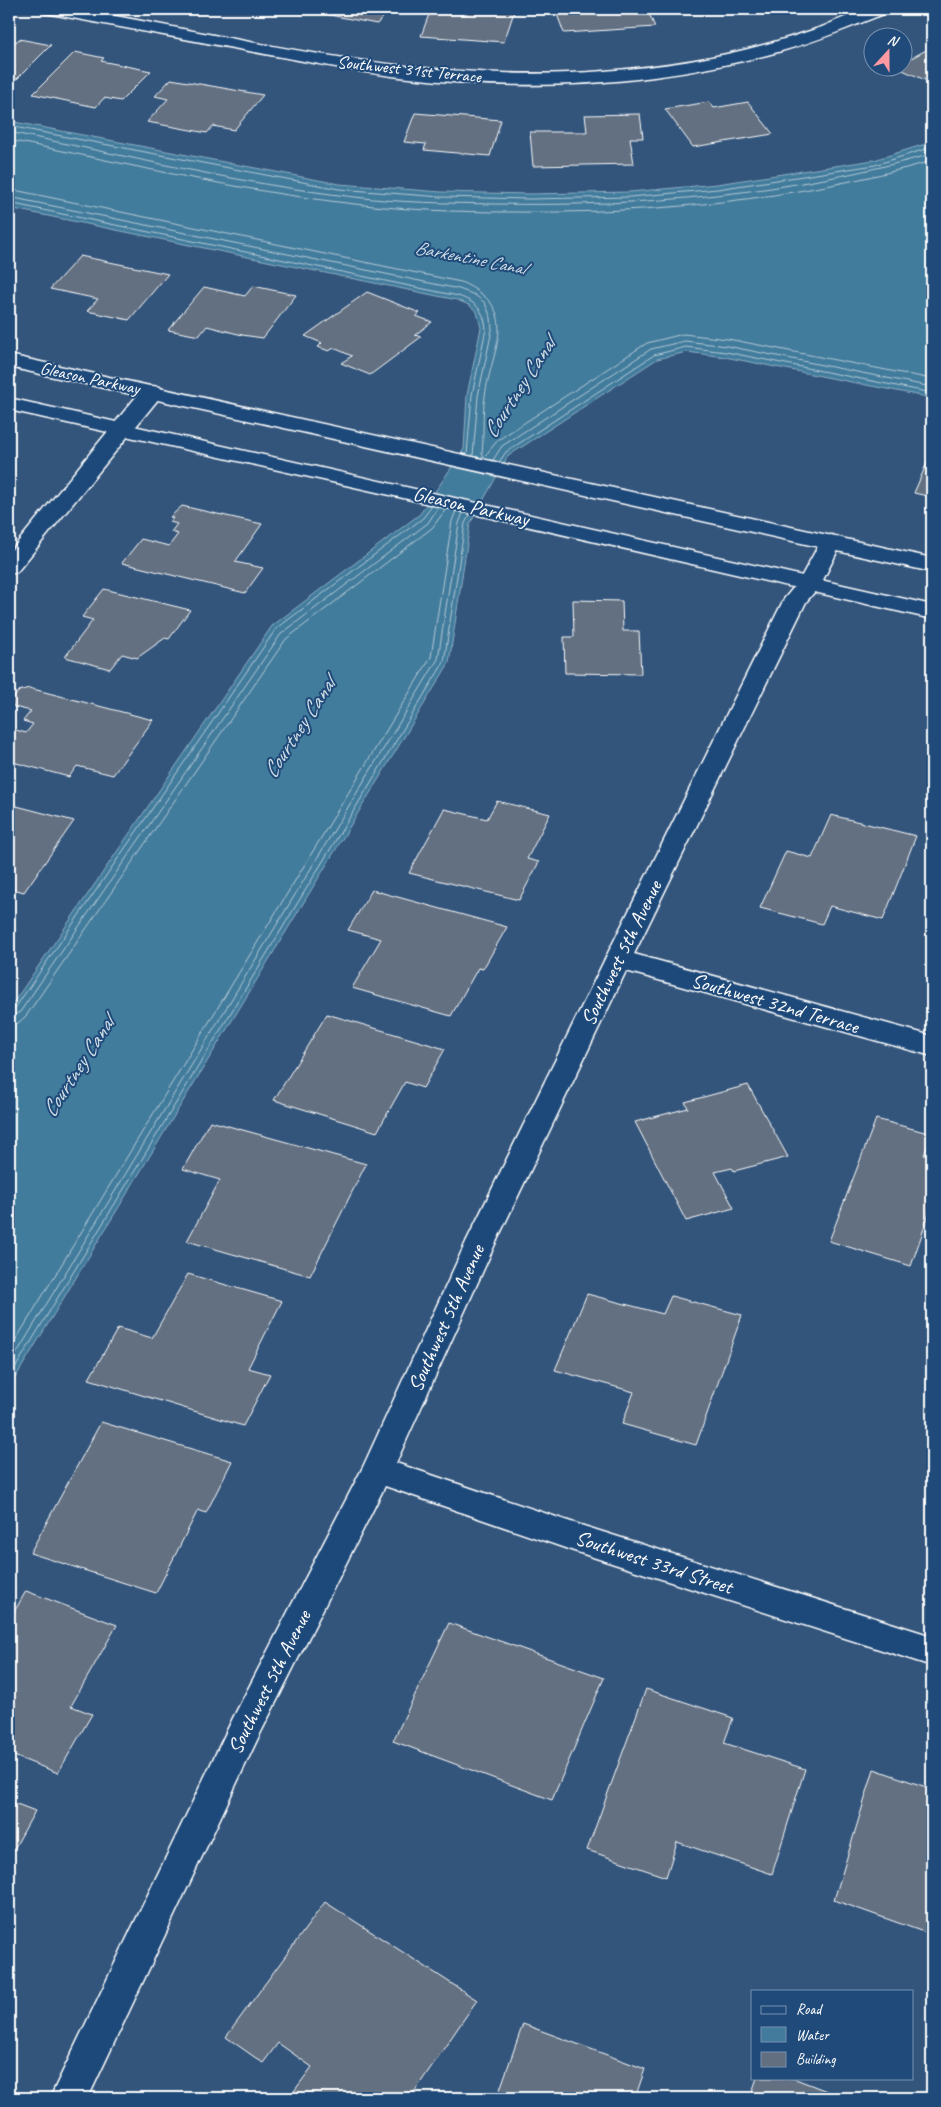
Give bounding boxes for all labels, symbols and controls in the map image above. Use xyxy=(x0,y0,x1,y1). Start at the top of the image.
north arrow xyxy=(864,28,914,78)
text: N xyxy=(885,31,902,51)
street label: Southwest 31st Terrace xyxy=(336,50,483,88)
water label: Barkentine Canal xyxy=(413,236,534,282)
water label: Courtney Canal xyxy=(476,327,566,443)
street label: Gleason Parkway xyxy=(38,357,144,400)
street label: Gleason Parkway xyxy=(411,480,533,532)
water label: Courtney Canal xyxy=(256,667,346,783)
street label: Southwest 5th Avenue xyxy=(575,875,668,1030)
street label: Southwest 32nd Terrace xyxy=(689,967,863,1040)
water label: Courtney Canal xyxy=(35,1006,125,1122)
street label: Southwest 5th Avenue xyxy=(402,1240,490,1395)
street label: Southwest 33rd Street xyxy=(572,1524,738,1600)
street label: Southwest 5th Avenue xyxy=(222,1605,317,1758)
legend xyxy=(751,1990,914,2080)
text: Road xyxy=(796,2000,823,2019)
text: Water xyxy=(796,2026,830,2045)
text: Building xyxy=(796,2050,836,2069)

